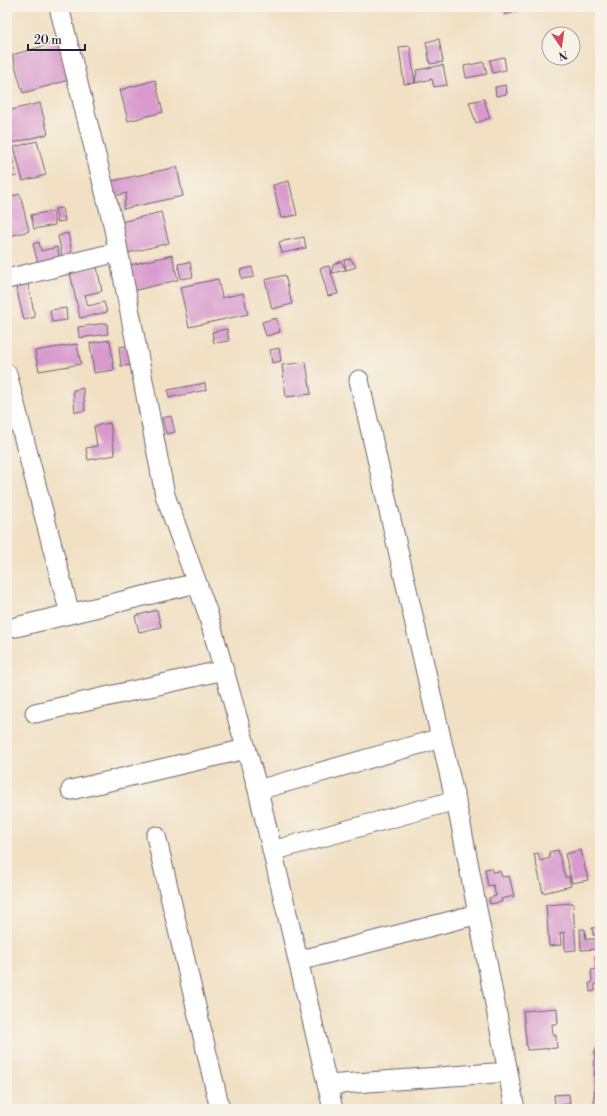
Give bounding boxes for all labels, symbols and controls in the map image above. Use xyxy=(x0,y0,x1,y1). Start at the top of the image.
scale bar xyxy=(28,26,85,52)
north arrow xyxy=(541,26,581,66)
text: 20 m xyxy=(34,33,62,48)
text: N xyxy=(557,47,569,63)

